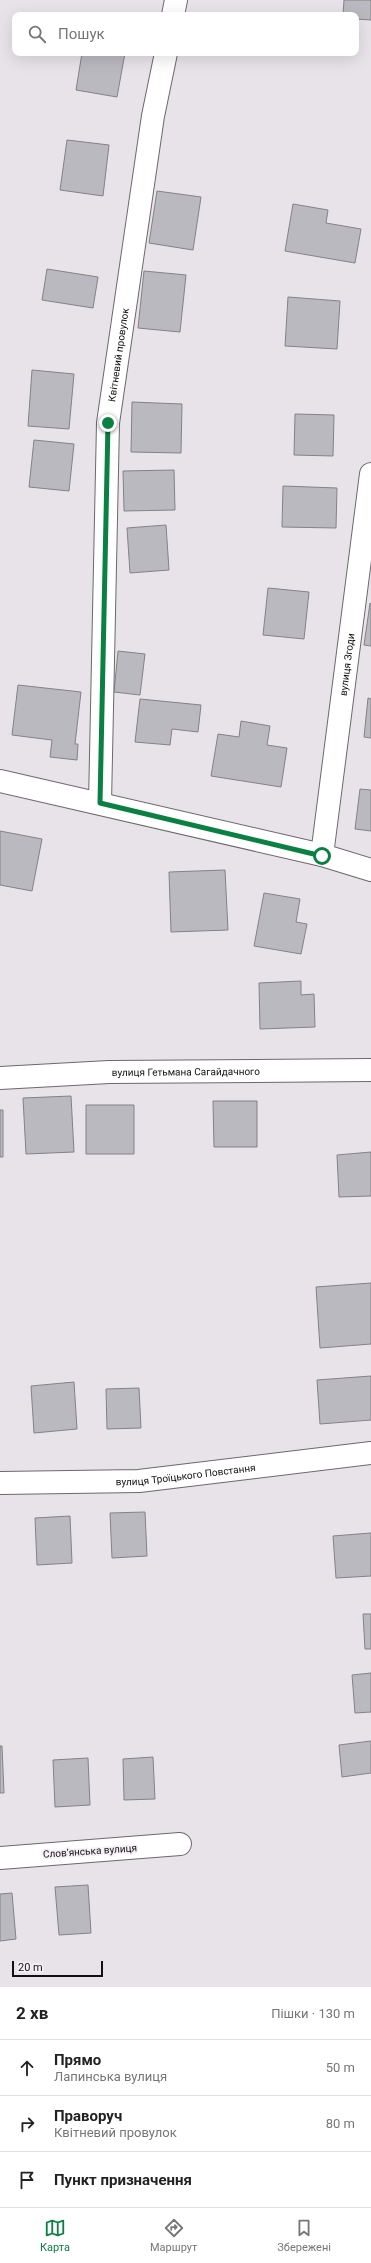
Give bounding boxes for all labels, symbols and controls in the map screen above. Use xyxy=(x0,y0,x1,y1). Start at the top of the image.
search box xyxy=(12,12,359,56)
icon: search xyxy=(26,23,48,45)
text: Пошук xyxy=(58,25,105,43)
street label: Квітневий провулок xyxy=(106,307,130,402)
route end xyxy=(99,414,117,432)
street label: вулиця Згоди xyxy=(337,632,356,697)
route start xyxy=(313,847,331,865)
street label: вулиця Гетьмана Сагайдачного xyxy=(112,1065,260,1077)
street label: вулиця Троїцького Повстання xyxy=(116,1461,256,1487)
street label: Словʼянська вулиця xyxy=(43,1842,137,1860)
scale bar xyxy=(12,1959,103,1978)
text: 20 m xyxy=(18,1961,43,1974)
text: 2 хв xyxy=(16,2003,48,2023)
text: Пішки · 130 m xyxy=(271,2006,355,2021)
text: Прямо xyxy=(54,2051,101,2069)
icon: ahead xyxy=(16,2057,38,2079)
text: 50 m xyxy=(326,2060,355,2075)
text: Лапинська вулиця xyxy=(54,2069,167,2084)
text: Праворуч xyxy=(54,2107,122,2125)
icon: right xyxy=(16,2113,38,2135)
text: 80 m xyxy=(326,2116,355,2131)
text: Квітневий провулок xyxy=(54,2125,177,2140)
icon: arrive xyxy=(16,2169,38,2191)
text: Пункт призначення xyxy=(54,2171,192,2189)
tab: Карта xyxy=(40,2217,70,2254)
tab: Маршрут xyxy=(150,2217,197,2254)
tab: Збережені xyxy=(277,2217,331,2254)

